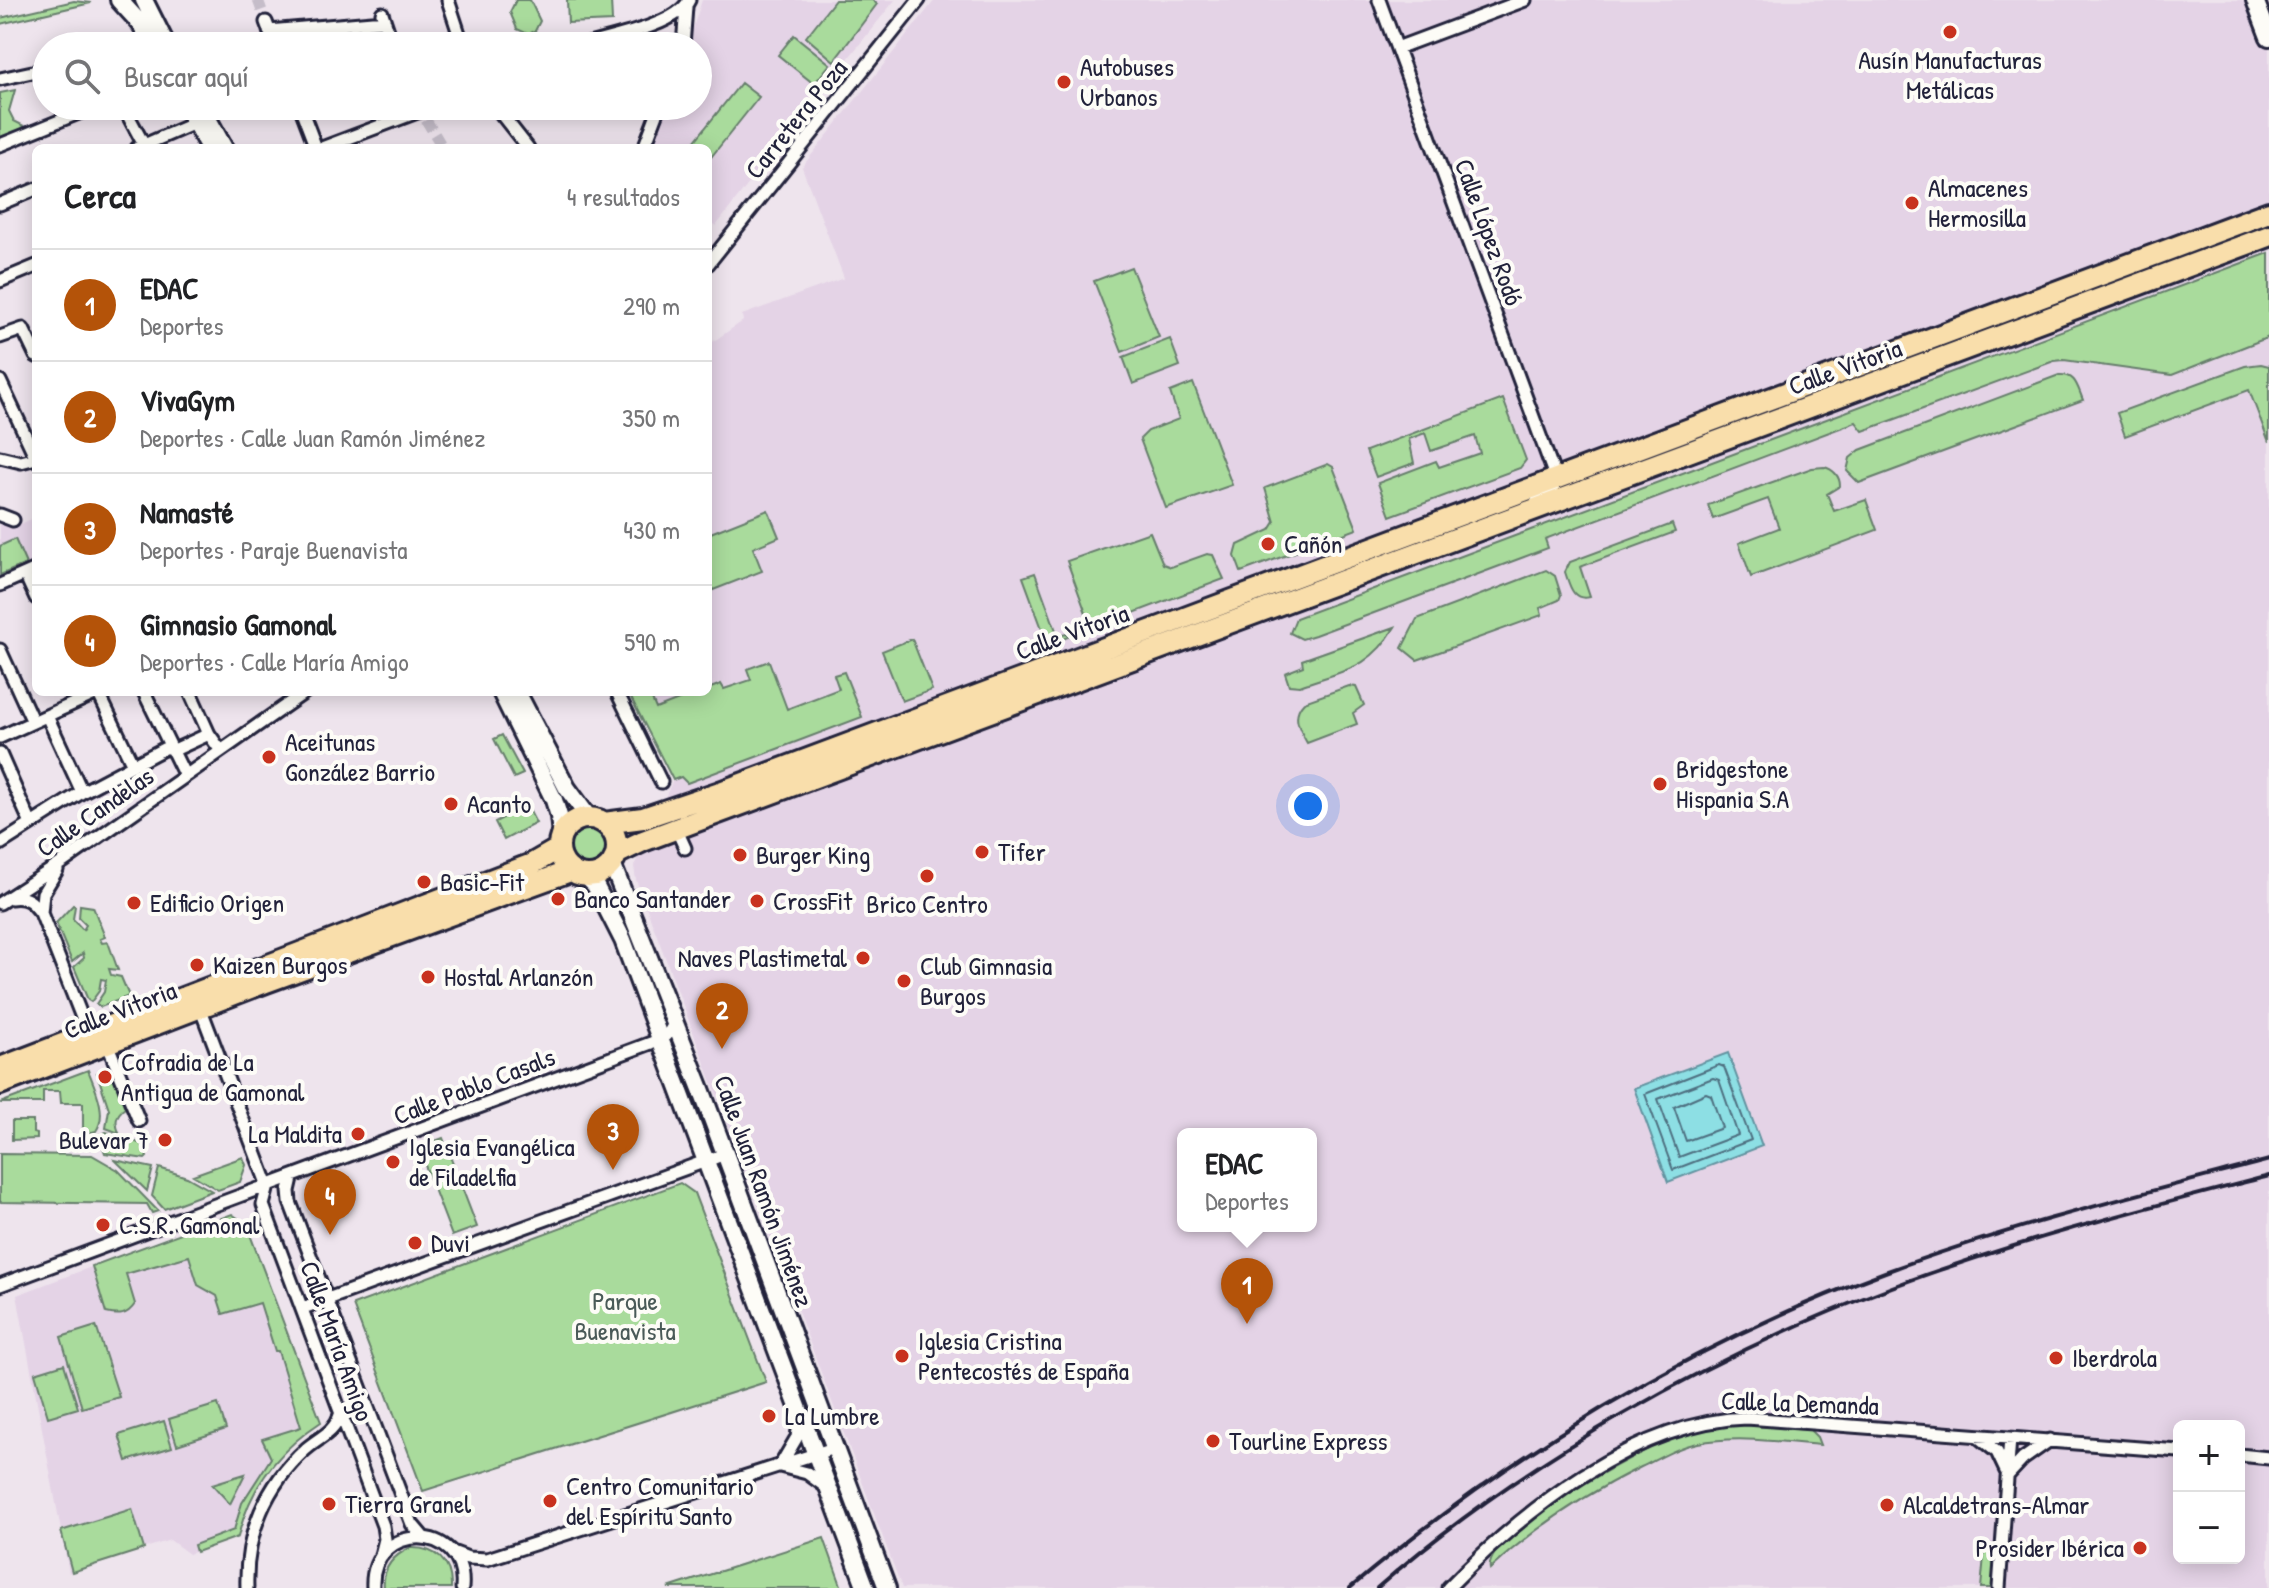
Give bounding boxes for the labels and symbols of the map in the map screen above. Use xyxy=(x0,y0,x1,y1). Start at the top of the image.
marker: Ausín Manufacturas Metálicas xyxy=(1941,23,1959,41)
place label: Ausín Manufacturas Metálicas xyxy=(1858,42,2042,107)
place label: Autobuses Urbanos xyxy=(1080,49,1174,114)
street label: Carretera Poza xyxy=(737,51,855,186)
marker: Autobuses Urbanos xyxy=(1055,73,1073,91)
street label: Calle López Rodó xyxy=(1447,154,1532,310)
place label: Almacenes Hermosilla xyxy=(1928,170,2028,235)
marker: Almacenes Hermosilla xyxy=(1903,194,1921,212)
street label: Calle Vitoria xyxy=(1783,330,1906,403)
place label: Cañón xyxy=(1284,526,1342,561)
marker: Cañón xyxy=(1259,535,1277,553)
street label: Calle Vitoria xyxy=(1010,595,1133,668)
place label: Aceitunas González Barrio xyxy=(285,724,435,789)
marker: Aceitunas González Barrio xyxy=(260,748,278,766)
place label: Bridgestone Hispania S.A xyxy=(1676,751,1790,816)
street label: Calle Candelas xyxy=(29,758,160,865)
marker: Bridgestone Hispania S.A xyxy=(1651,775,1669,793)
place label: Acanto xyxy=(467,786,531,821)
your location xyxy=(1288,786,1328,826)
marker: Acanto xyxy=(442,795,460,813)
place label: Tifer xyxy=(998,834,1046,869)
place label: Burger King xyxy=(756,837,870,872)
marker: Tifer xyxy=(973,843,991,861)
marker: Burger King xyxy=(731,846,749,864)
place label: Basic-Fit xyxy=(440,864,525,899)
marker: Brico Centro xyxy=(918,867,936,885)
marker: Basic-Fit xyxy=(415,873,433,891)
place label: Banco Santander xyxy=(574,881,731,916)
place label: CrossFit xyxy=(773,883,853,918)
place label: Edificio Origen xyxy=(150,885,284,920)
place label: Brico Centro xyxy=(866,886,988,921)
marker: Banco Santander xyxy=(549,890,567,908)
marker: CrossFit xyxy=(748,892,766,910)
marker: Edificio Origen xyxy=(125,894,143,912)
place label: Naves Plastimetal xyxy=(678,940,847,975)
place label: Kaizen Burgos xyxy=(213,947,347,982)
place label: Club Gimnasia Burgos xyxy=(920,948,1052,1013)
marker: Naves Plastimetal xyxy=(854,949,872,967)
marker: Kaizen Burgos xyxy=(188,956,206,974)
place label: Hostal Arlanzón xyxy=(444,959,594,994)
marker: Hostal Arlanzón xyxy=(419,968,437,986)
street label: Calle Vitoria xyxy=(59,972,181,1047)
marker: Club Gimnasia Burgos xyxy=(895,972,913,990)
pin: 2 xyxy=(696,983,748,1049)
street label: Calle Pablo Casals xyxy=(388,1039,560,1132)
place label: Cofradia de La Antigua de Gamonal xyxy=(121,1044,305,1109)
marker: Cofradia de La Antigua de Gamonal xyxy=(96,1068,114,1086)
street label: Calle Juan Ramón Jiménez xyxy=(706,1070,823,1312)
pin: 3 xyxy=(587,1104,639,1170)
place label: La Maldita xyxy=(248,1116,342,1151)
place label: Bulevar 7 xyxy=(59,1122,149,1157)
marker: La Maldita xyxy=(349,1125,367,1143)
place label: Iglesia Evangélica de Filadelfia xyxy=(409,1129,575,1194)
marker: Bulevar 7 xyxy=(156,1131,174,1149)
marker: Iglesia Evangélica de Filadelfia xyxy=(384,1153,402,1171)
pin: 4 xyxy=(304,1169,356,1235)
place label: C.S.R. Gamonal xyxy=(119,1207,259,1242)
marker: C.S.R. Gamonal xyxy=(94,1216,112,1234)
place label: Duvi xyxy=(431,1225,470,1260)
marker: Duvi xyxy=(406,1234,424,1252)
street label: Calle María Amigo xyxy=(292,1256,383,1426)
pin: 1 xyxy=(1221,1258,1273,1324)
park label: Parque Buenavista xyxy=(574,1283,676,1348)
place label: Iglesia Cristina Pentecostés de España xyxy=(918,1323,1129,1388)
place label: Iberdrola xyxy=(2072,1340,2157,1375)
marker: Iglesia Cristina Pentecostés de España xyxy=(893,1347,911,1365)
marker: Iberdrola xyxy=(2047,1349,2065,1367)
street label: Calle la Demanda xyxy=(1721,1382,1879,1423)
place label: La Lumbre xyxy=(785,1398,880,1433)
marker: La Lumbre xyxy=(760,1407,778,1425)
place label: Tourline Express xyxy=(1229,1423,1388,1458)
marker: Tourline Express xyxy=(1204,1432,1222,1450)
place label: Centro Comunitario del Espíritu Santo xyxy=(566,1468,754,1533)
place label: Tierra Granel xyxy=(345,1486,471,1521)
place label: Alcaldetrans-Almar xyxy=(1903,1487,2089,1522)
marker: Centro Comunitario del Espíritu Santo xyxy=(541,1492,559,1510)
marker: Tierra Granel xyxy=(320,1495,338,1513)
marker: Alcaldetrans-Almar xyxy=(1878,1496,1896,1514)
place label: Prosider Ibérica xyxy=(1975,1530,2124,1565)
marker: Prosider Ibérica xyxy=(2131,1539,2149,1557)

